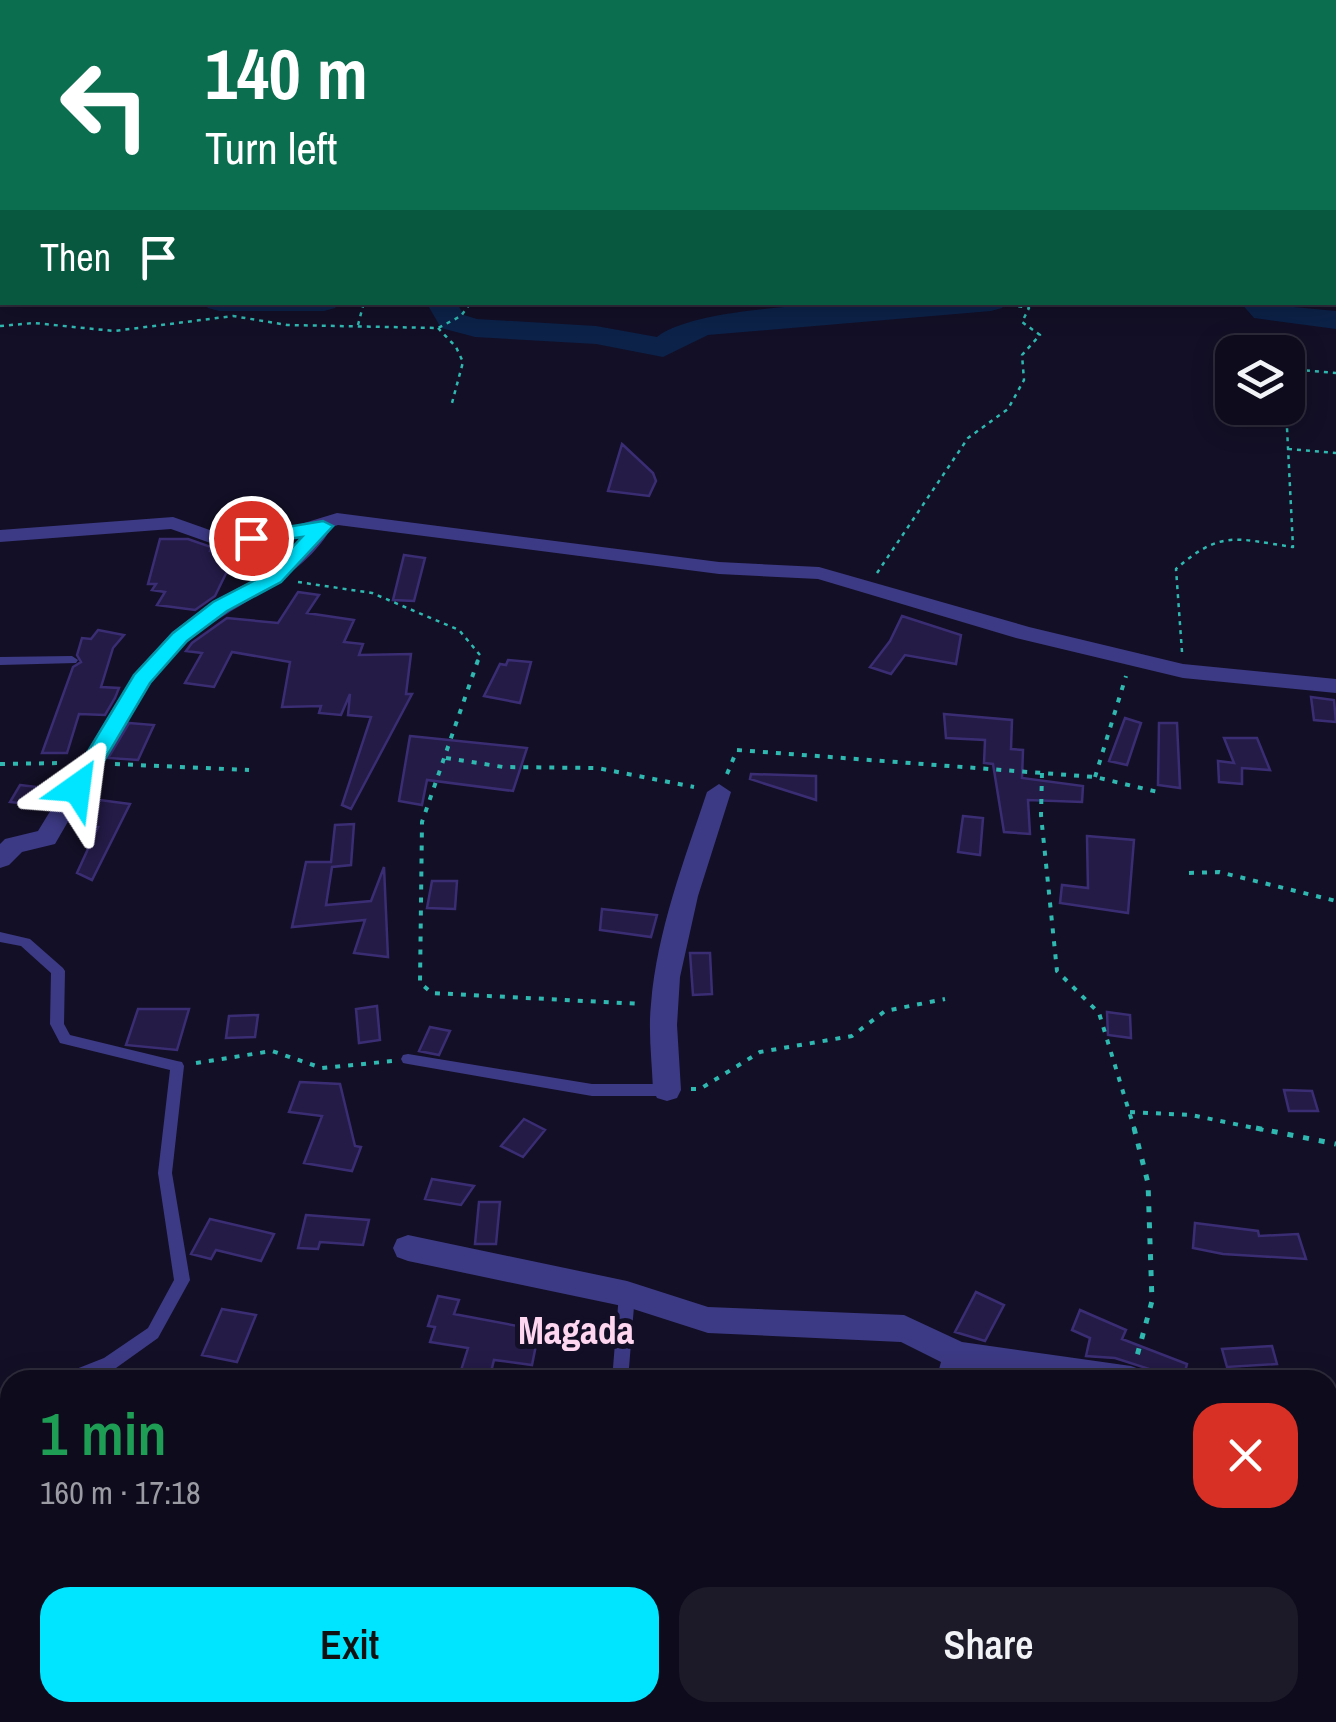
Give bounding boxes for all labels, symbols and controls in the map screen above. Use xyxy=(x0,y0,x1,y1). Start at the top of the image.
text: 140 m xyxy=(205,27,368,121)
icon: left xyxy=(40,40,170,170)
text: Turn left xyxy=(205,117,337,178)
icon: arrive xyxy=(131,230,186,285)
text: Then xyxy=(40,232,111,283)
map controls xyxy=(1215,335,1305,425)
button: layers xyxy=(1215,335,1305,425)
pin xyxy=(209,496,294,581)
icon: arrive xyxy=(224,511,279,566)
position arrow xyxy=(25,736,129,840)
district label: Magada xyxy=(518,1305,635,1356)
text: 1 min xyxy=(40,1393,167,1474)
button: close xyxy=(1193,1403,1298,1508)
text: 160 m · 17:18 xyxy=(40,1471,200,1514)
button: Exit xyxy=(40,1587,659,1702)
button: Share xyxy=(679,1587,1298,1702)

